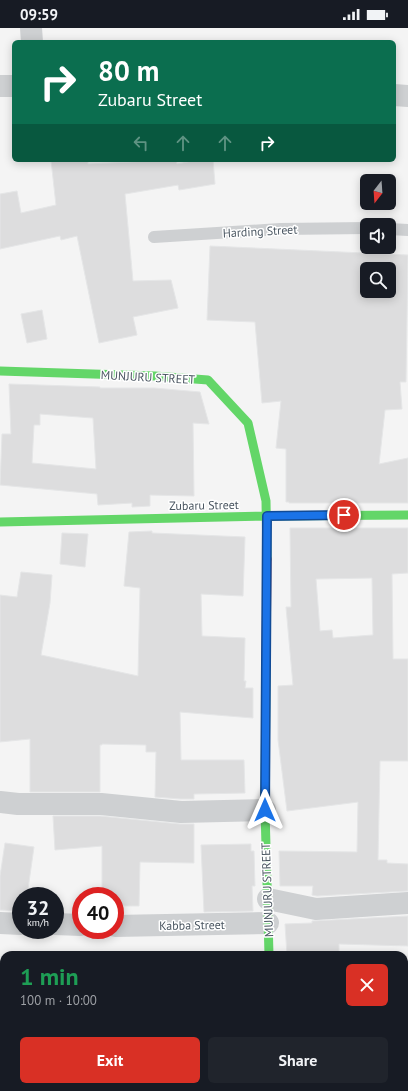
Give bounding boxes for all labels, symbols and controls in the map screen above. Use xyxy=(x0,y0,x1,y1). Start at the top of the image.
text: 09:59 xyxy=(20,5,58,24)
text: 80 m xyxy=(98,52,159,89)
icon: right xyxy=(32,56,84,108)
text: Zubaru Street xyxy=(98,88,202,111)
icon: left xyxy=(130,132,152,154)
icon: ahead xyxy=(172,132,194,154)
icon: ahead xyxy=(214,132,236,154)
icon: right xyxy=(256,132,278,154)
north arrow xyxy=(360,174,396,210)
map controls xyxy=(360,174,396,298)
button: sound xyxy=(360,218,396,254)
street label: Harding Street xyxy=(222,222,298,240)
button: search xyxy=(360,262,396,298)
street label: MUNJURU STREET xyxy=(100,367,196,387)
street label: Zubaru Street xyxy=(169,497,239,513)
pin xyxy=(327,498,361,532)
icon: arrive xyxy=(333,504,355,526)
position arrow xyxy=(244,789,286,831)
street label: MUNJURU STREET xyxy=(258,842,276,938)
speed limit sign: 40 xyxy=(72,887,124,939)
text: 32 xyxy=(27,895,49,921)
text: km/h xyxy=(27,916,49,929)
street label: Kabba Street xyxy=(159,917,225,933)
text: 1 min xyxy=(20,961,79,992)
button: close xyxy=(346,964,388,1006)
text: 100 m · 10:00 xyxy=(20,992,97,1009)
button: Exit xyxy=(20,1037,200,1083)
button: Share xyxy=(208,1037,388,1083)

